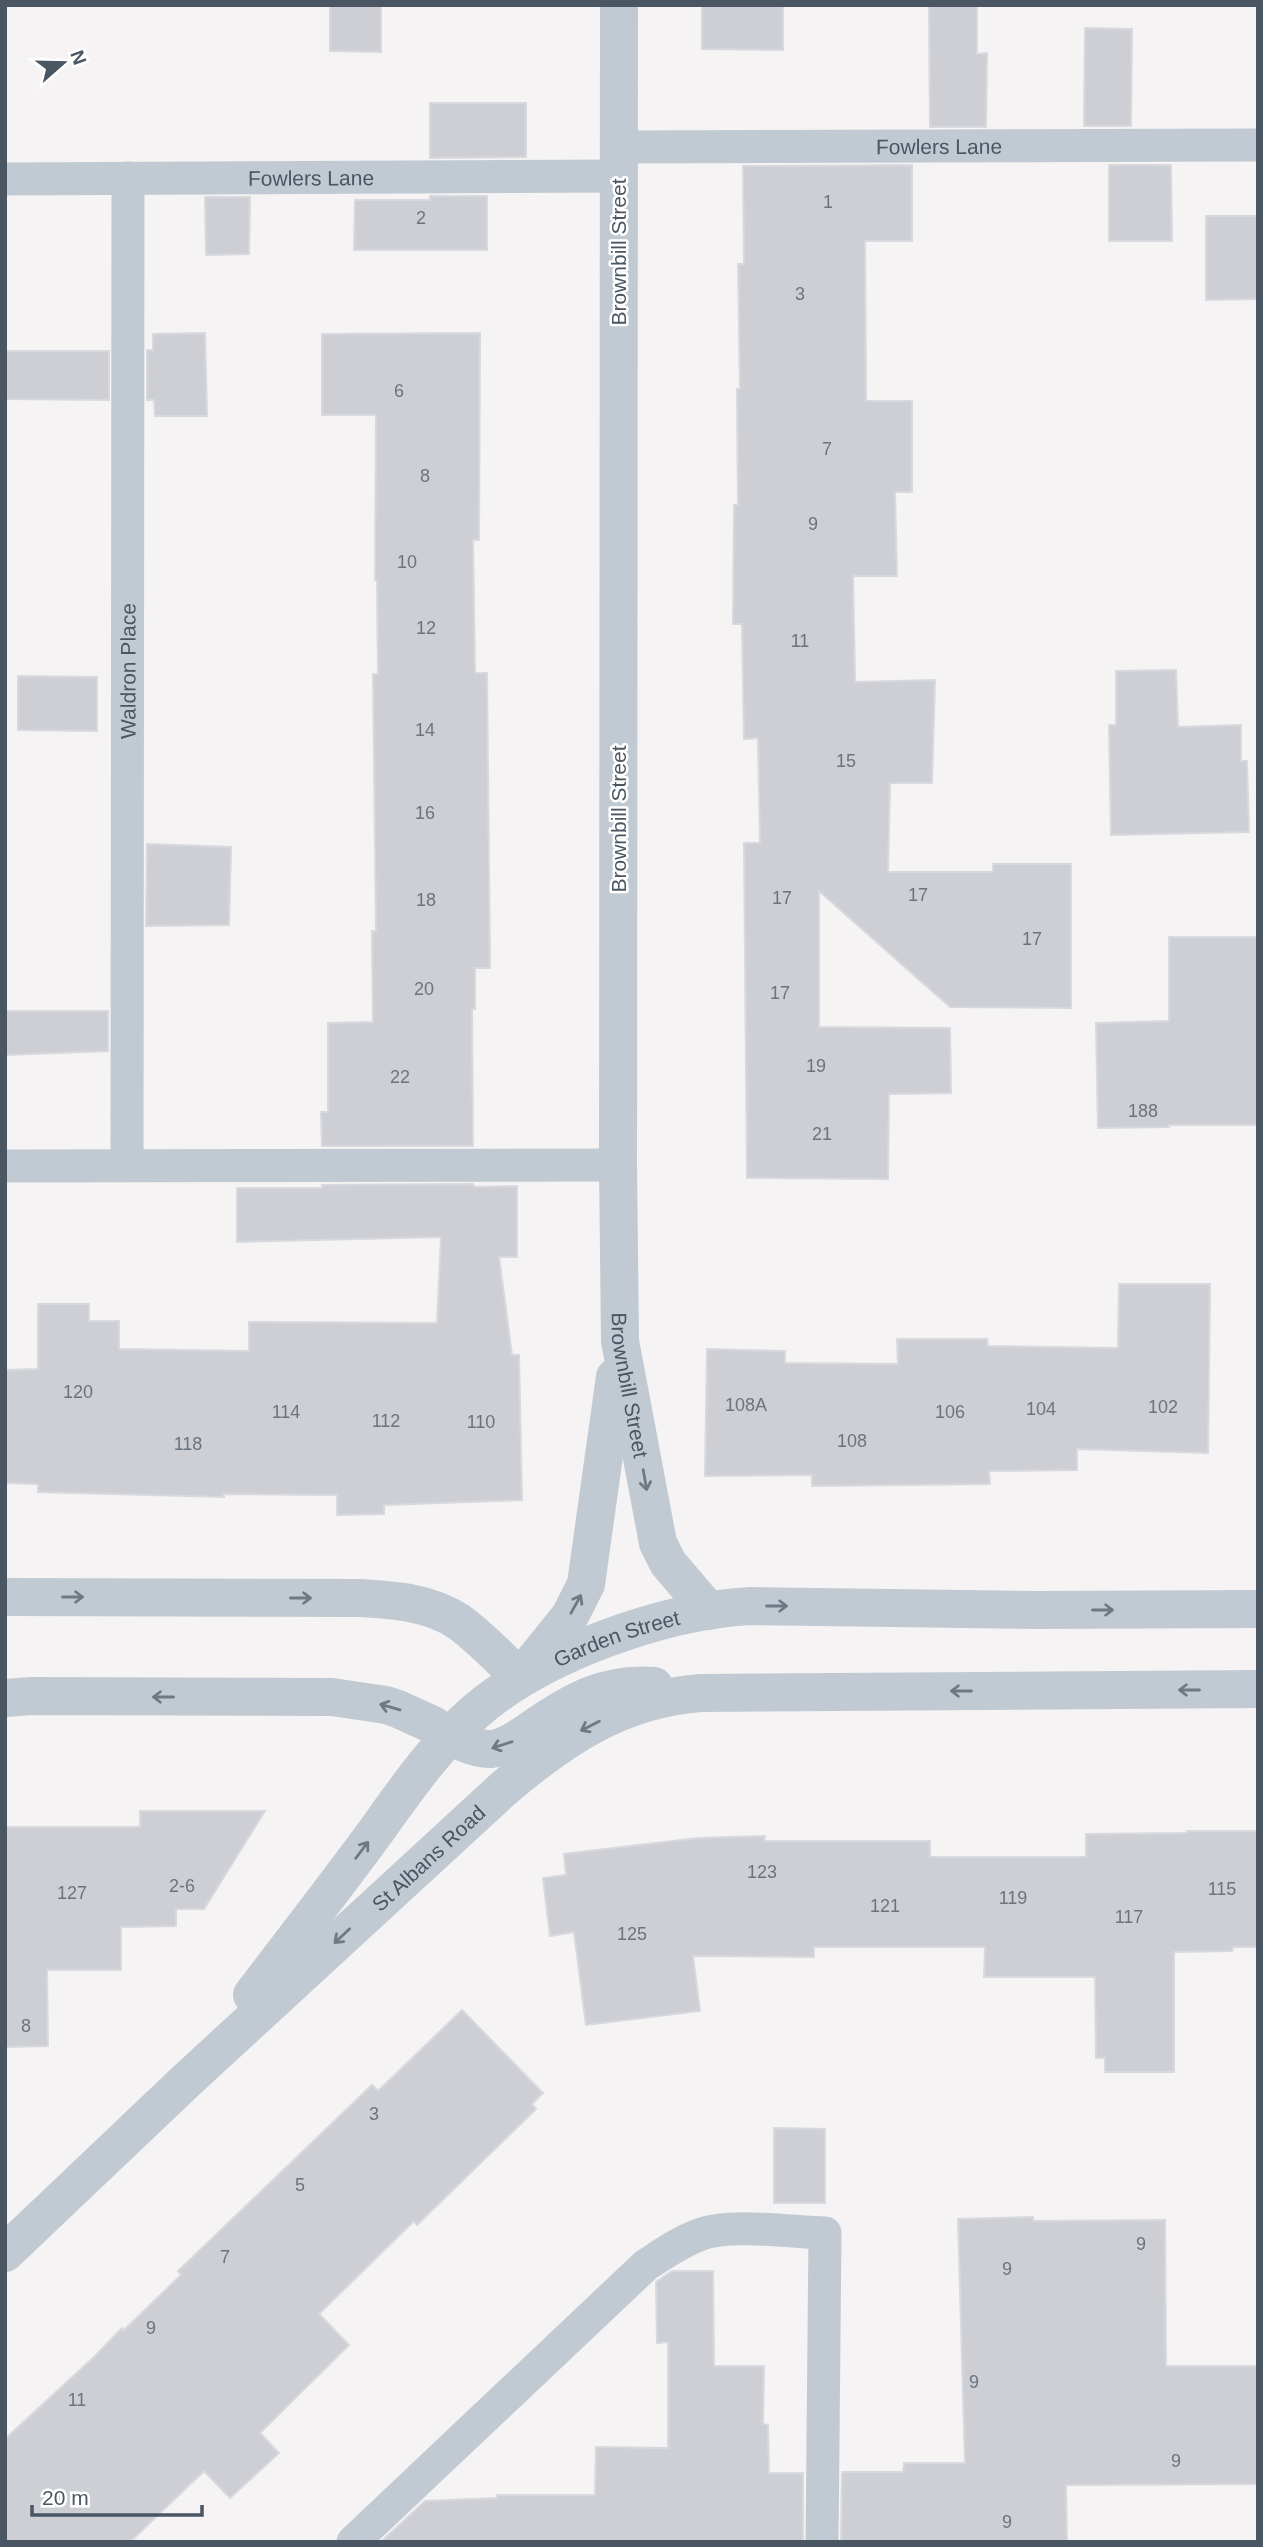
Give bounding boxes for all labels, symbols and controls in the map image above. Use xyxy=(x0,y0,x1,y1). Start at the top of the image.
north arrow xyxy=(28,28,98,98)
text: N xyxy=(66,47,91,67)
street label: Fowlers Lane xyxy=(876,134,1002,158)
street label: Fowlers Lane xyxy=(248,166,374,189)
street label: Brownbill Street xyxy=(607,178,630,326)
house number: 1 xyxy=(823,192,833,212)
house number: 2 xyxy=(416,208,426,228)
house number: 3 xyxy=(795,284,805,304)
house number: 6 xyxy=(394,381,404,401)
house number: 7 xyxy=(822,439,832,459)
house number: 8 xyxy=(420,466,430,486)
house number: 9 xyxy=(808,514,818,534)
house number: 10 xyxy=(397,552,417,572)
street label: Waldron Place xyxy=(116,603,139,739)
house number: 12 xyxy=(416,618,436,638)
house number: 11 xyxy=(791,631,809,651)
house number: 14 xyxy=(415,720,435,740)
street label: Brownbill Street xyxy=(607,745,630,893)
house number: 15 xyxy=(836,751,856,771)
house number: 16 xyxy=(415,803,435,823)
house number: 17 xyxy=(908,885,928,905)
house number: 17 xyxy=(772,888,792,908)
house number: 18 xyxy=(416,890,436,910)
house number: 17 xyxy=(1022,929,1042,949)
house number: 20 xyxy=(414,979,434,999)
house number: 17 xyxy=(770,983,790,1003)
house number: 19 xyxy=(806,1056,826,1076)
house number: 22 xyxy=(390,1067,410,1087)
house number: 188 xyxy=(1128,1101,1158,1121)
house number: 21 xyxy=(812,1124,832,1144)
street label: Brownbill Street xyxy=(608,1312,653,1460)
house number: 120 xyxy=(63,1382,93,1402)
house number: 108A xyxy=(725,1395,767,1415)
house number: 102 xyxy=(1148,1397,1178,1417)
house number: 104 xyxy=(1026,1399,1056,1419)
house number: 114 xyxy=(272,1402,300,1422)
house number: 106 xyxy=(935,1402,965,1422)
house number: 112 xyxy=(372,1411,400,1431)
house number: 110 xyxy=(467,1412,495,1432)
house number: 108 xyxy=(837,1431,867,1451)
house number: 118 xyxy=(174,1434,202,1454)
one-way arrow xyxy=(639,1468,652,1491)
one-way arrow xyxy=(62,1590,85,1604)
one-way arrow xyxy=(289,1591,312,1605)
one-way arrow xyxy=(570,1594,583,1615)
one-way arrow xyxy=(766,1599,789,1613)
one-way arrow xyxy=(1091,1603,1114,1617)
street label: Garden Street xyxy=(550,1605,682,1671)
one-way arrow xyxy=(1177,1683,1200,1697)
one-way arrow xyxy=(950,1684,973,1698)
one-way arrow xyxy=(152,1690,175,1704)
one-way arrow xyxy=(379,1700,401,1713)
one-way arrow xyxy=(580,1719,601,1733)
one-way arrow xyxy=(492,1740,514,1753)
street label: St Albans Road xyxy=(367,1800,489,1915)
one-way arrow xyxy=(355,1841,369,1860)
house number: 123 xyxy=(747,1862,777,1882)
house number: 2-6 xyxy=(169,1876,195,1896)
house number: 115 xyxy=(1208,1879,1236,1899)
house number: 127 xyxy=(57,1883,87,1903)
house number: 119 xyxy=(999,1888,1027,1908)
house number: 121 xyxy=(870,1896,900,1916)
house number: 117 xyxy=(1115,1907,1143,1927)
house number: 125 xyxy=(617,1924,647,1944)
one-way arrow xyxy=(334,1927,351,1944)
house number: 8 xyxy=(21,2016,31,2036)
house number: 3 xyxy=(369,2104,379,2124)
house number: 5 xyxy=(295,2175,305,2195)
house number: 9 xyxy=(1136,2234,1146,2254)
house number: 7 xyxy=(220,2247,230,2267)
house number: 9 xyxy=(1002,2259,1012,2279)
house number: 9 xyxy=(146,2318,156,2338)
house number: 9 xyxy=(969,2372,979,2392)
house number: 11 xyxy=(68,2390,86,2410)
house number: 9 xyxy=(1171,2451,1181,2471)
scale bar xyxy=(32,2474,201,2518)
text: 20 m xyxy=(42,2486,89,2509)
house number: 9 xyxy=(1002,2512,1012,2532)

